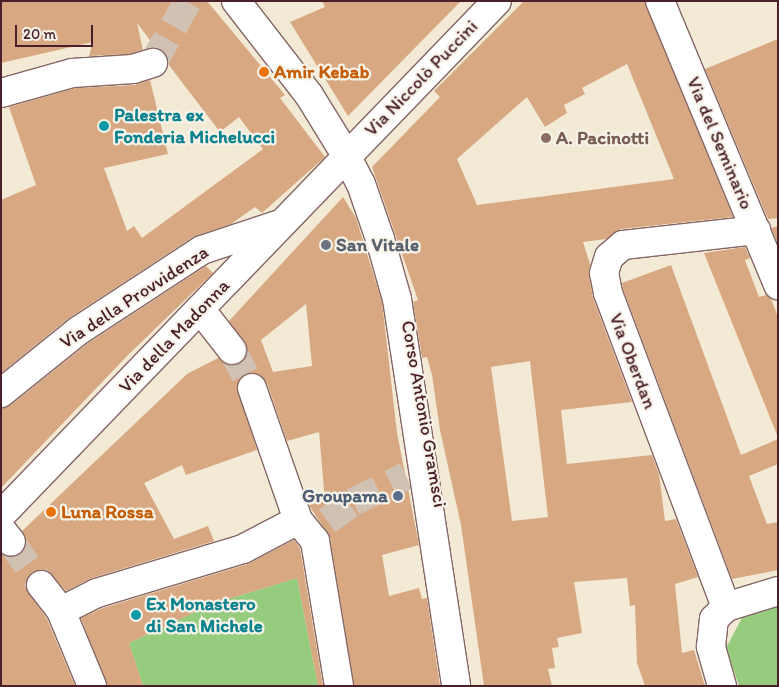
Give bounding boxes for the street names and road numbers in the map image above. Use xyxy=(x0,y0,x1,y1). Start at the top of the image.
street label: Via Niccolò Puccini xyxy=(360,15,482,141)
street label: Via del Seminario xyxy=(682,73,758,213)
street label: Via della Provvidenza xyxy=(55,240,213,354)
street label: Via della Madonna xyxy=(114,274,234,398)
street label: Via Oberdan xyxy=(604,310,662,412)
street label: Corso Antonio Gramsci xyxy=(396,319,452,509)

